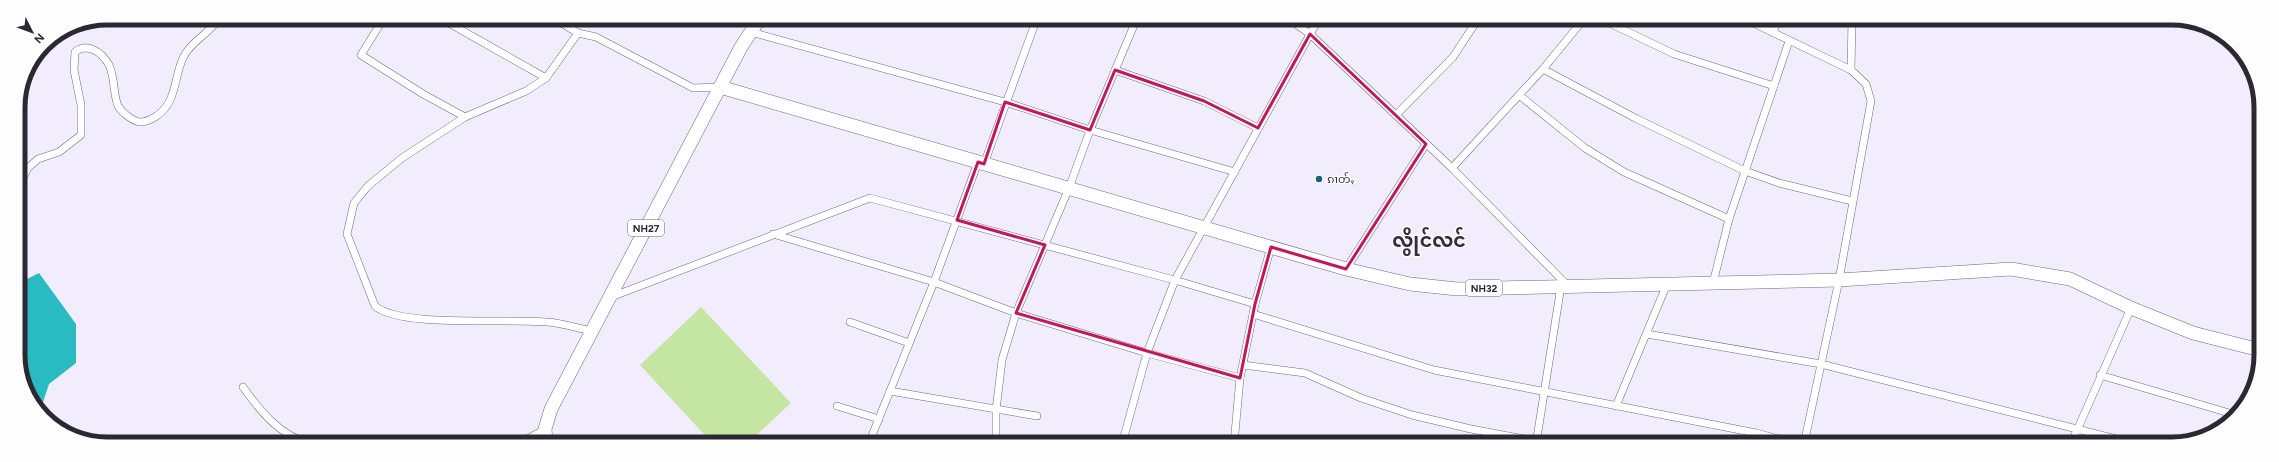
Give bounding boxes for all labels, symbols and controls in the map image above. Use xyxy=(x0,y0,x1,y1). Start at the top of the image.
north arrow xyxy=(12,12,52,52)
text: N xyxy=(31,31,47,46)
place label: ၵၢတ်ႇ xyxy=(1327,172,1354,186)
marker: ၵၢတ်ႇ xyxy=(1314,174,1324,184)
road number: NH27 xyxy=(628,220,664,236)
district label: လွိုင်လင် xyxy=(1392,227,1466,256)
road number: NH32 xyxy=(1466,280,1502,296)

